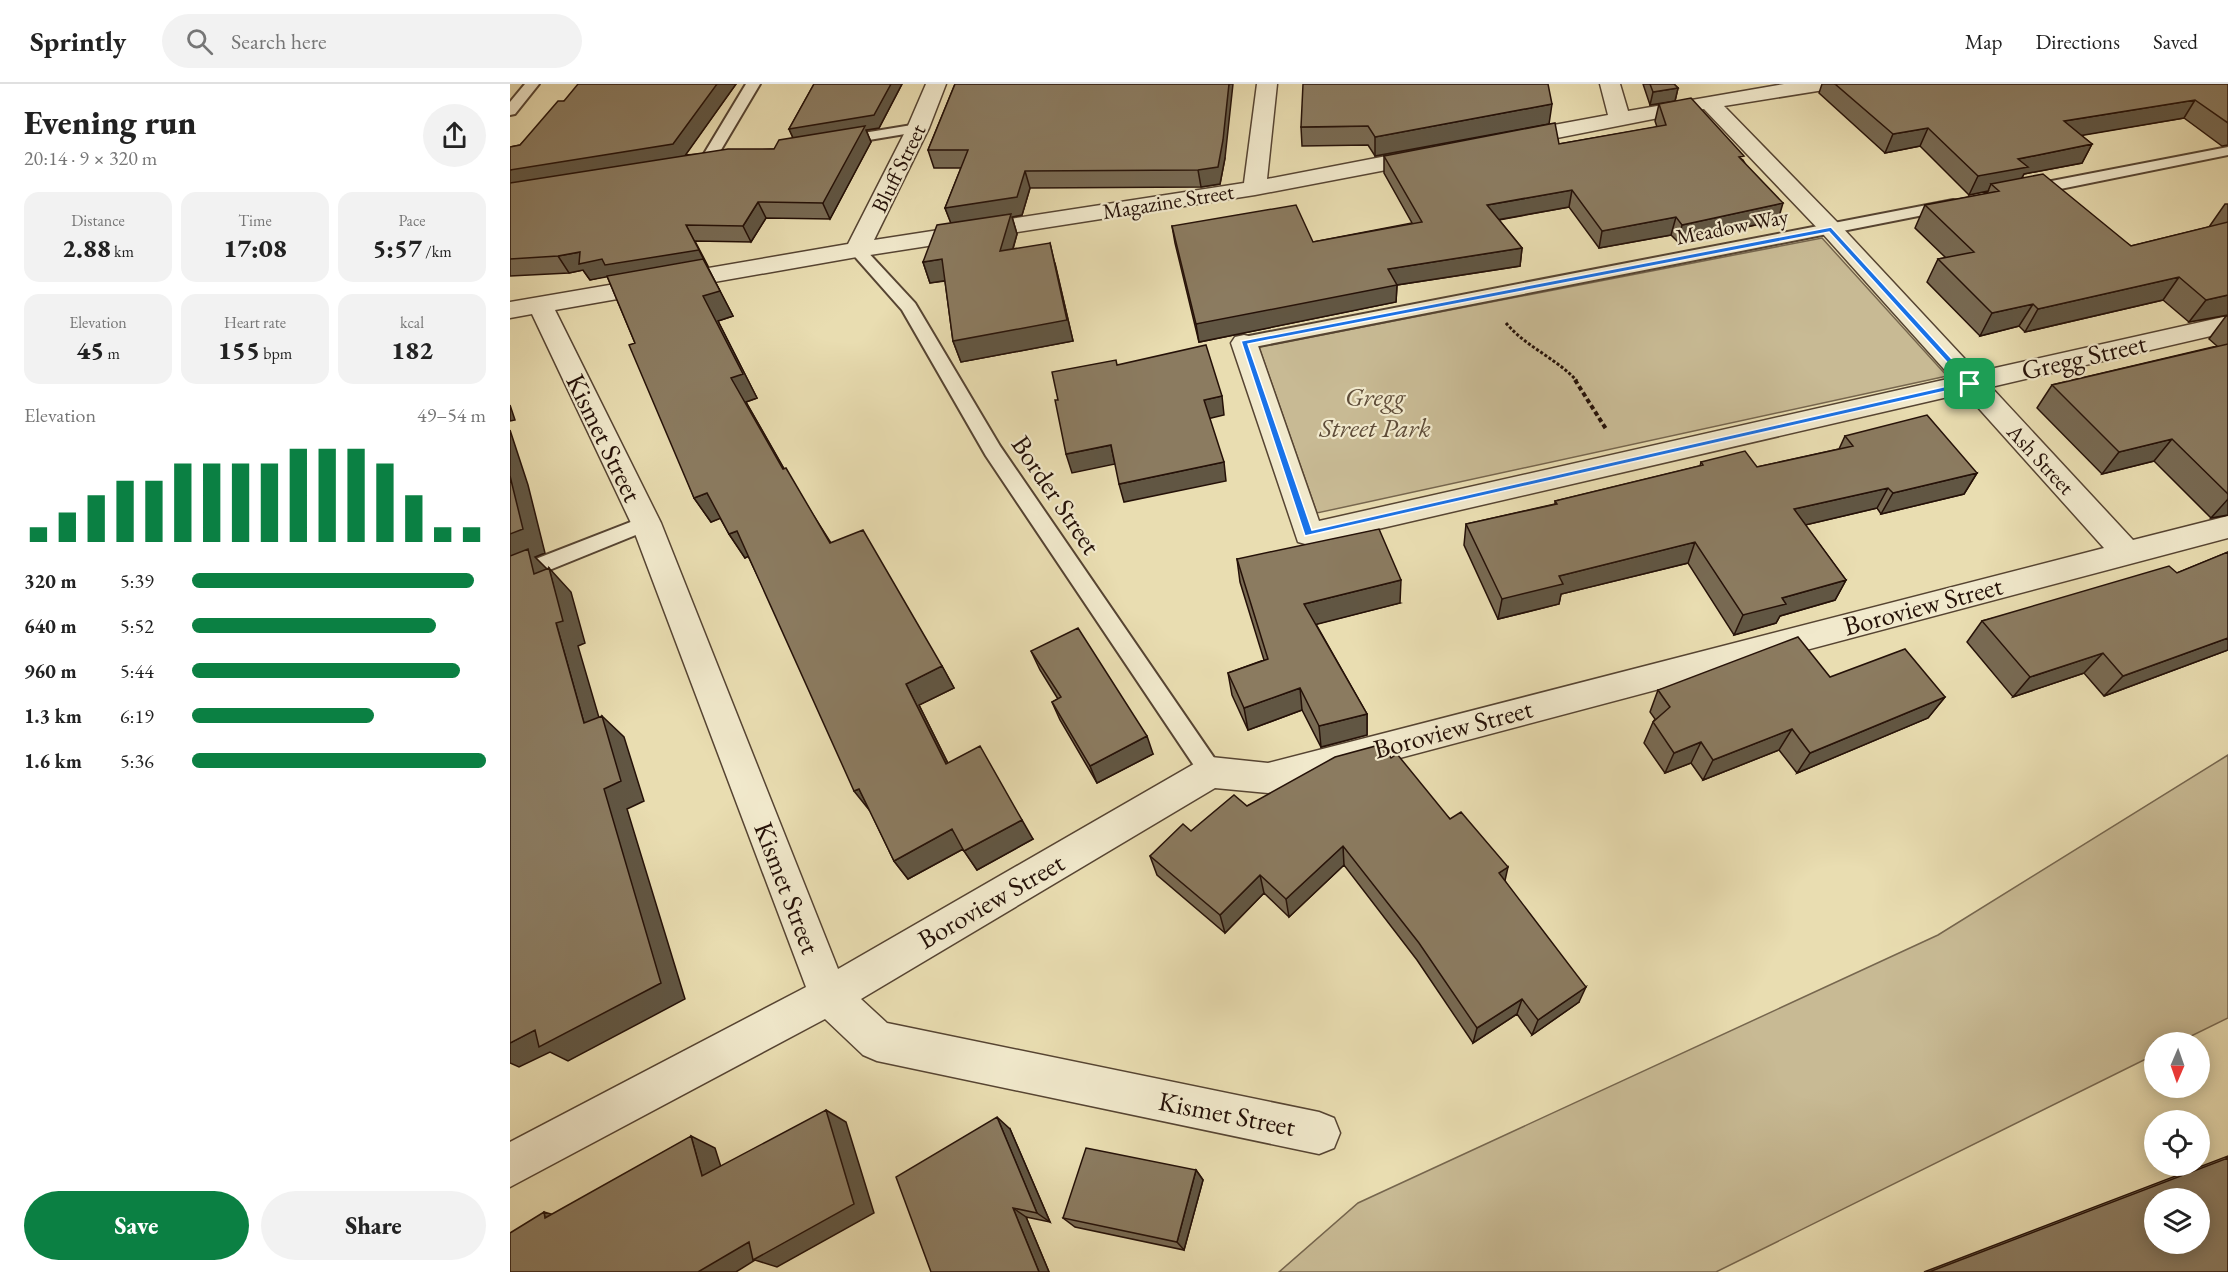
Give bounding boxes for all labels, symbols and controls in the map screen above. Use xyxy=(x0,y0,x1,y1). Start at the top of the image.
search box xyxy=(162,14,582,68)
text: Sprintly xyxy=(30,23,126,59)
icon: search xyxy=(183,25,216,58)
text: Search here xyxy=(231,27,327,56)
text: Map xyxy=(1965,28,2002,55)
text: Directions xyxy=(2035,28,2120,55)
text: Saved xyxy=(2153,28,2198,55)
text: Evening run xyxy=(24,101,196,144)
button: share xyxy=(423,104,486,167)
street label: Bluff Street xyxy=(865,119,932,217)
text: 20:14 · 9 × 320 m xyxy=(24,145,157,171)
street label: Magazine Street xyxy=(1100,177,1236,226)
street label: Meadow Way xyxy=(1673,201,1791,252)
text: Distance xyxy=(71,210,125,231)
text: Time xyxy=(238,210,272,231)
text: Pace xyxy=(399,210,425,231)
text: 2.88 xyxy=(62,231,111,265)
text: 17:08 xyxy=(223,231,287,265)
text: 5:57 xyxy=(372,231,422,265)
text: km xyxy=(111,241,134,262)
text: /km xyxy=(422,241,452,262)
text: Elevation xyxy=(69,312,127,333)
text: Heart rate xyxy=(224,312,286,333)
text: kcal xyxy=(400,312,424,333)
street label: Gregg Street xyxy=(2018,325,2150,388)
text: 45 xyxy=(76,333,104,367)
text: 155 xyxy=(218,333,260,367)
text: 182 xyxy=(391,333,433,367)
text: m xyxy=(104,343,120,364)
text: bpm xyxy=(260,343,292,364)
pin xyxy=(1944,358,1995,409)
icon: arrive xyxy=(1953,367,1986,400)
street label: Kismet Street xyxy=(558,368,651,508)
park label: Gregg Street Park xyxy=(1318,379,1431,445)
text: Elevation xyxy=(24,402,96,428)
text: 49–54 m xyxy=(417,402,486,428)
street label: Ash Street xyxy=(2000,417,2081,501)
street label: Border Street xyxy=(1004,428,1109,561)
street label: Boroview Street xyxy=(1839,567,2007,644)
text: 320 m xyxy=(24,568,77,594)
text: 5:39 xyxy=(120,568,154,594)
text: 640 m xyxy=(24,613,77,639)
text: 5:52 xyxy=(120,613,154,639)
text: 960 m xyxy=(24,658,77,684)
text: 5:44 xyxy=(120,658,154,684)
street label: Boroview Street xyxy=(1369,690,1537,767)
text: 1.3 km xyxy=(24,703,82,729)
text: 6:19 xyxy=(120,703,154,729)
text: 1.6 km xyxy=(24,748,82,774)
text: 5:36 xyxy=(120,748,154,774)
street label: Kismet Street xyxy=(746,817,829,959)
street label: Boroview Street xyxy=(911,844,1071,957)
north arrow xyxy=(2144,1032,2210,1098)
map controls xyxy=(2144,1032,2210,1254)
street label: Kismet Street xyxy=(1156,1083,1299,1144)
button: locate xyxy=(2144,1110,2210,1176)
button: layers xyxy=(2144,1188,2210,1254)
button: Save xyxy=(24,1191,249,1260)
button: Share xyxy=(261,1191,486,1260)

